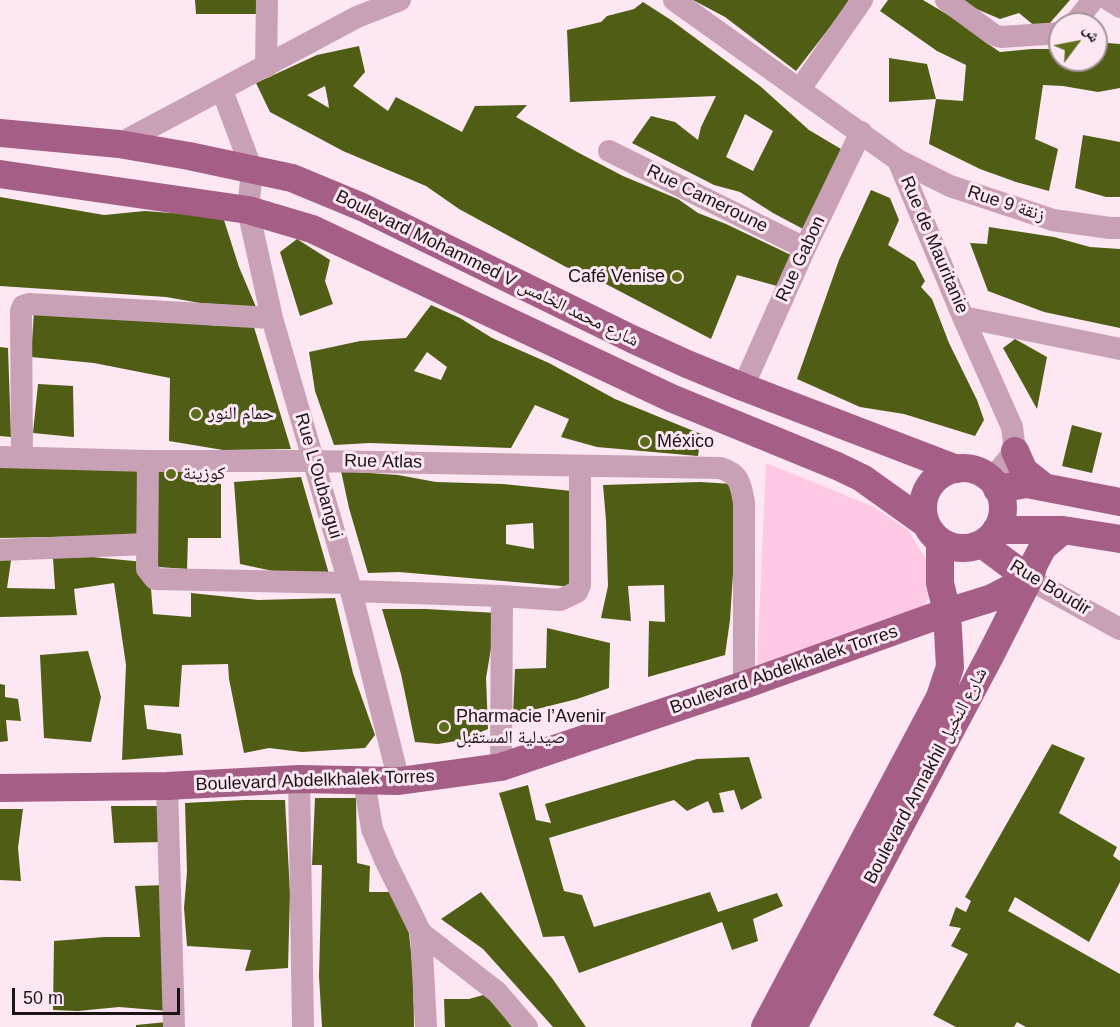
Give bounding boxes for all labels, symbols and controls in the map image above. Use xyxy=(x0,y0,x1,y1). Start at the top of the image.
north arrow xyxy=(1048,12,1108,72)
text: ش xyxy=(1080,22,1104,45)
street label: Rue Cameroune xyxy=(643,160,771,238)
street label: Rue de Mauritanie xyxy=(895,173,973,317)
street label: Rue 9 زنقة xyxy=(965,181,1047,227)
street label: Boulevard Mohammed V شارع محمد الخامس xyxy=(332,186,642,352)
street label: Rue Gabon xyxy=(772,213,830,305)
place label: Café Venise xyxy=(568,266,665,288)
marker: Café Venise xyxy=(670,270,684,284)
place label: حمام النور xyxy=(208,403,274,425)
marker: حمام النور xyxy=(189,407,203,421)
street label: Rue L'Oubangui xyxy=(290,411,346,541)
place label: México xyxy=(657,431,714,453)
marker: México xyxy=(638,435,652,449)
street label: Rue Atlas xyxy=(344,451,422,473)
place label: كوزينة xyxy=(183,463,225,485)
marker: كوزينة xyxy=(164,467,178,481)
street label: Rue Boudir xyxy=(1006,556,1094,620)
street label: Boulevard Abdelkhalek Torres xyxy=(667,621,901,719)
street label: Boulevard Annakhil شارع النخيل xyxy=(860,664,992,888)
place label: Pharmacie l’Avenir صيدلية المستقبل xyxy=(456,706,606,748)
marker: Pharmacie l’Avenir صيدلية المستقبل xyxy=(437,720,451,734)
street label: Boulevard Abdelkhalek Torres xyxy=(195,766,435,796)
scale bar xyxy=(15,976,183,1014)
text: 50 m xyxy=(23,988,63,1008)

